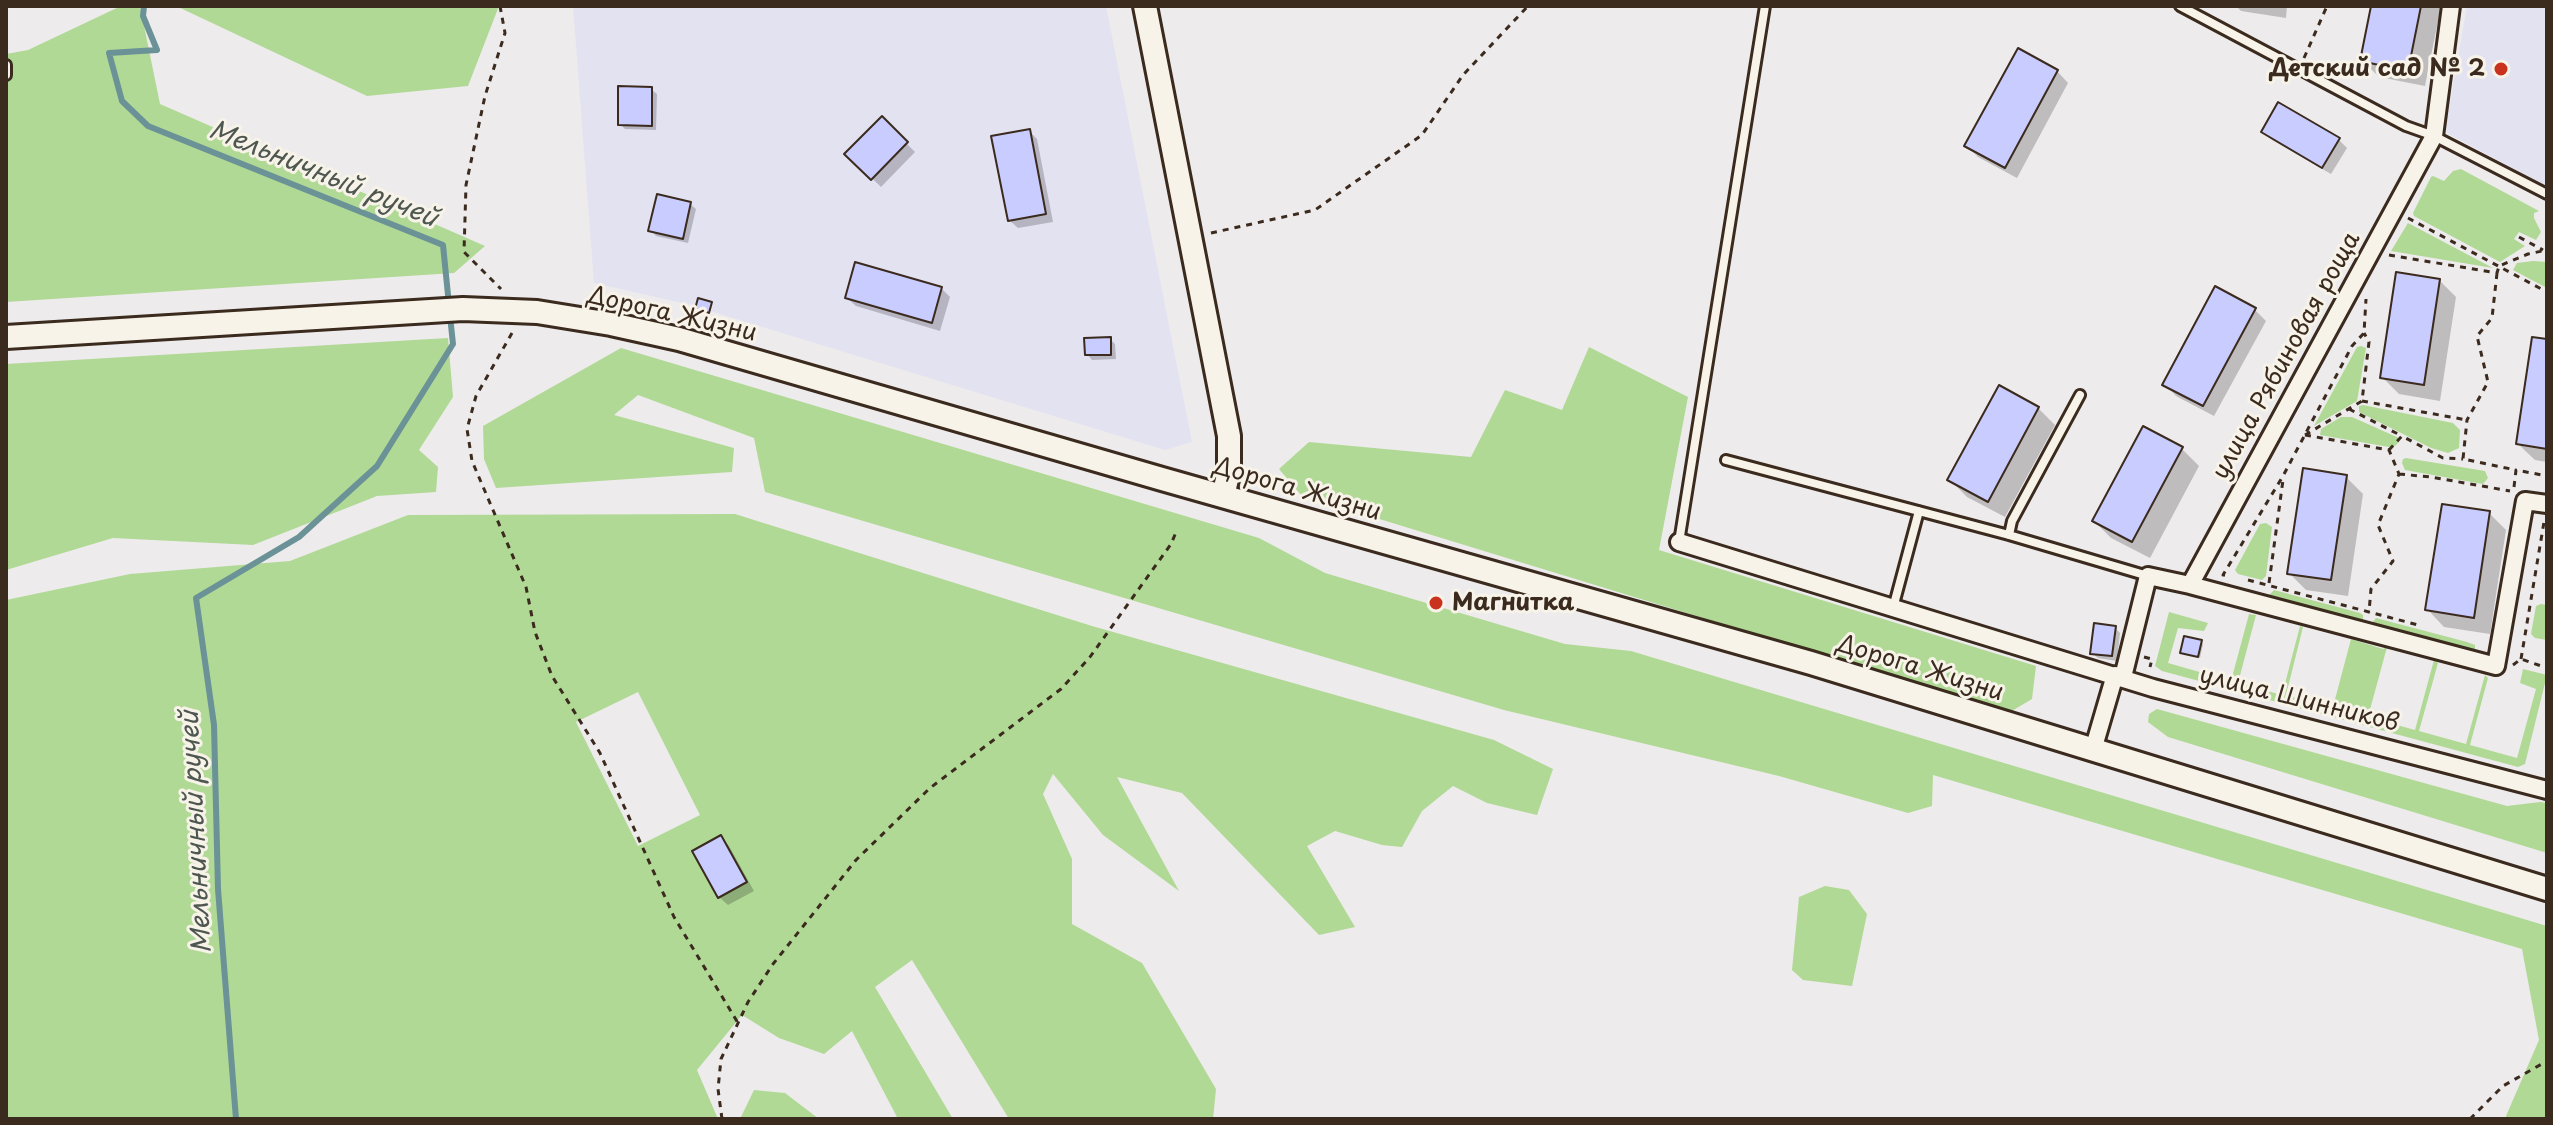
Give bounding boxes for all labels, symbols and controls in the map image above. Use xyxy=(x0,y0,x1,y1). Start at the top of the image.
place label: Детский сад № 2 xyxy=(2269,55,2485,83)
marker: Детский сад № 2 xyxy=(2492,60,2510,78)
water label: Мельничный ручей xyxy=(204,115,442,235)
street label: улица Рябиновая роща xyxy=(2207,227,2367,485)
street label: Дорога Жизни xyxy=(585,282,759,348)
street label: Дорога Жизни xyxy=(1210,452,1384,528)
place label: Магнитка xyxy=(1452,589,1574,617)
marker: Магнитка xyxy=(1427,594,1445,612)
street label: Дорога Жизни xyxy=(1833,630,2007,708)
street label: улица Шинников xyxy=(2196,661,2402,739)
water label: Мельничный ручей xyxy=(175,710,219,954)

